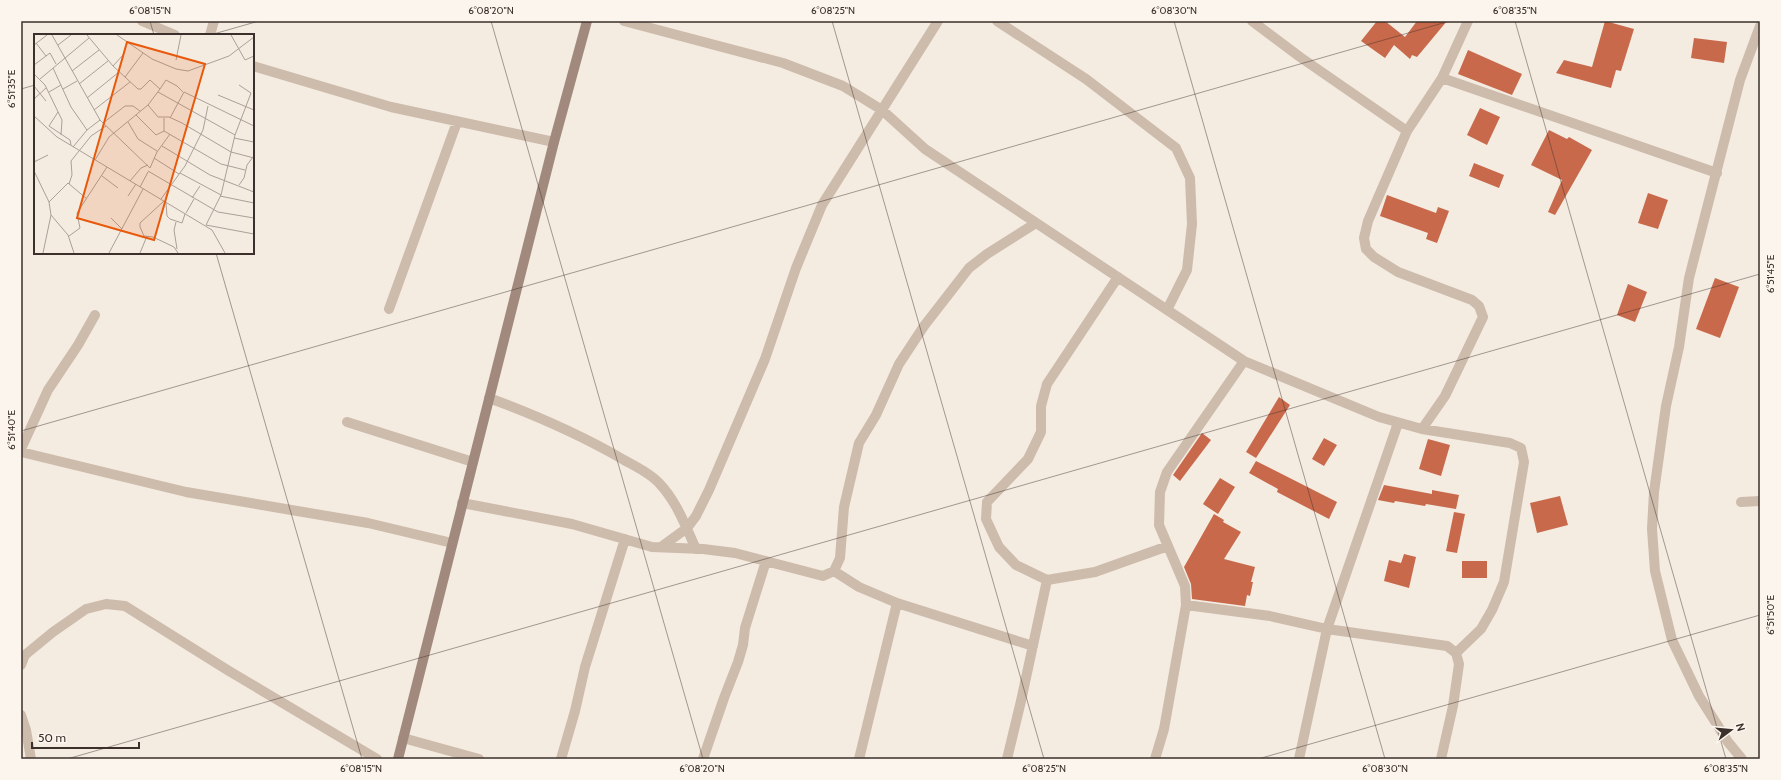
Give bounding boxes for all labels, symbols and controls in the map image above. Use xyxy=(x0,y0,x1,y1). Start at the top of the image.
text: 6°08'15"N xyxy=(129,4,171,17)
text: 6°08'20"N xyxy=(468,4,514,17)
text: 6°08'25"N xyxy=(811,4,855,17)
text: 6°08'30"N xyxy=(1151,4,1197,17)
text: 6°08'35"N xyxy=(1493,4,1537,17)
inset map xyxy=(34,34,254,254)
text: 6°51'35"E xyxy=(5,69,18,108)
text: 6°51'45"E xyxy=(1764,254,1777,293)
text: 6°51'40"E xyxy=(5,409,18,450)
text: 6°51'50"E xyxy=(1764,595,1777,635)
north arrow xyxy=(1711,710,1751,750)
text: N xyxy=(1733,722,1748,733)
scale bar xyxy=(32,724,139,750)
text: 50 m xyxy=(38,730,66,745)
text: 6°08'15"N xyxy=(340,762,382,775)
text: 6°08'20"N xyxy=(679,762,725,775)
text: 6°08'25"N xyxy=(1022,762,1066,775)
text: 6°08'30"N xyxy=(1362,762,1408,775)
text: 6°08'35"N xyxy=(1704,762,1748,775)

